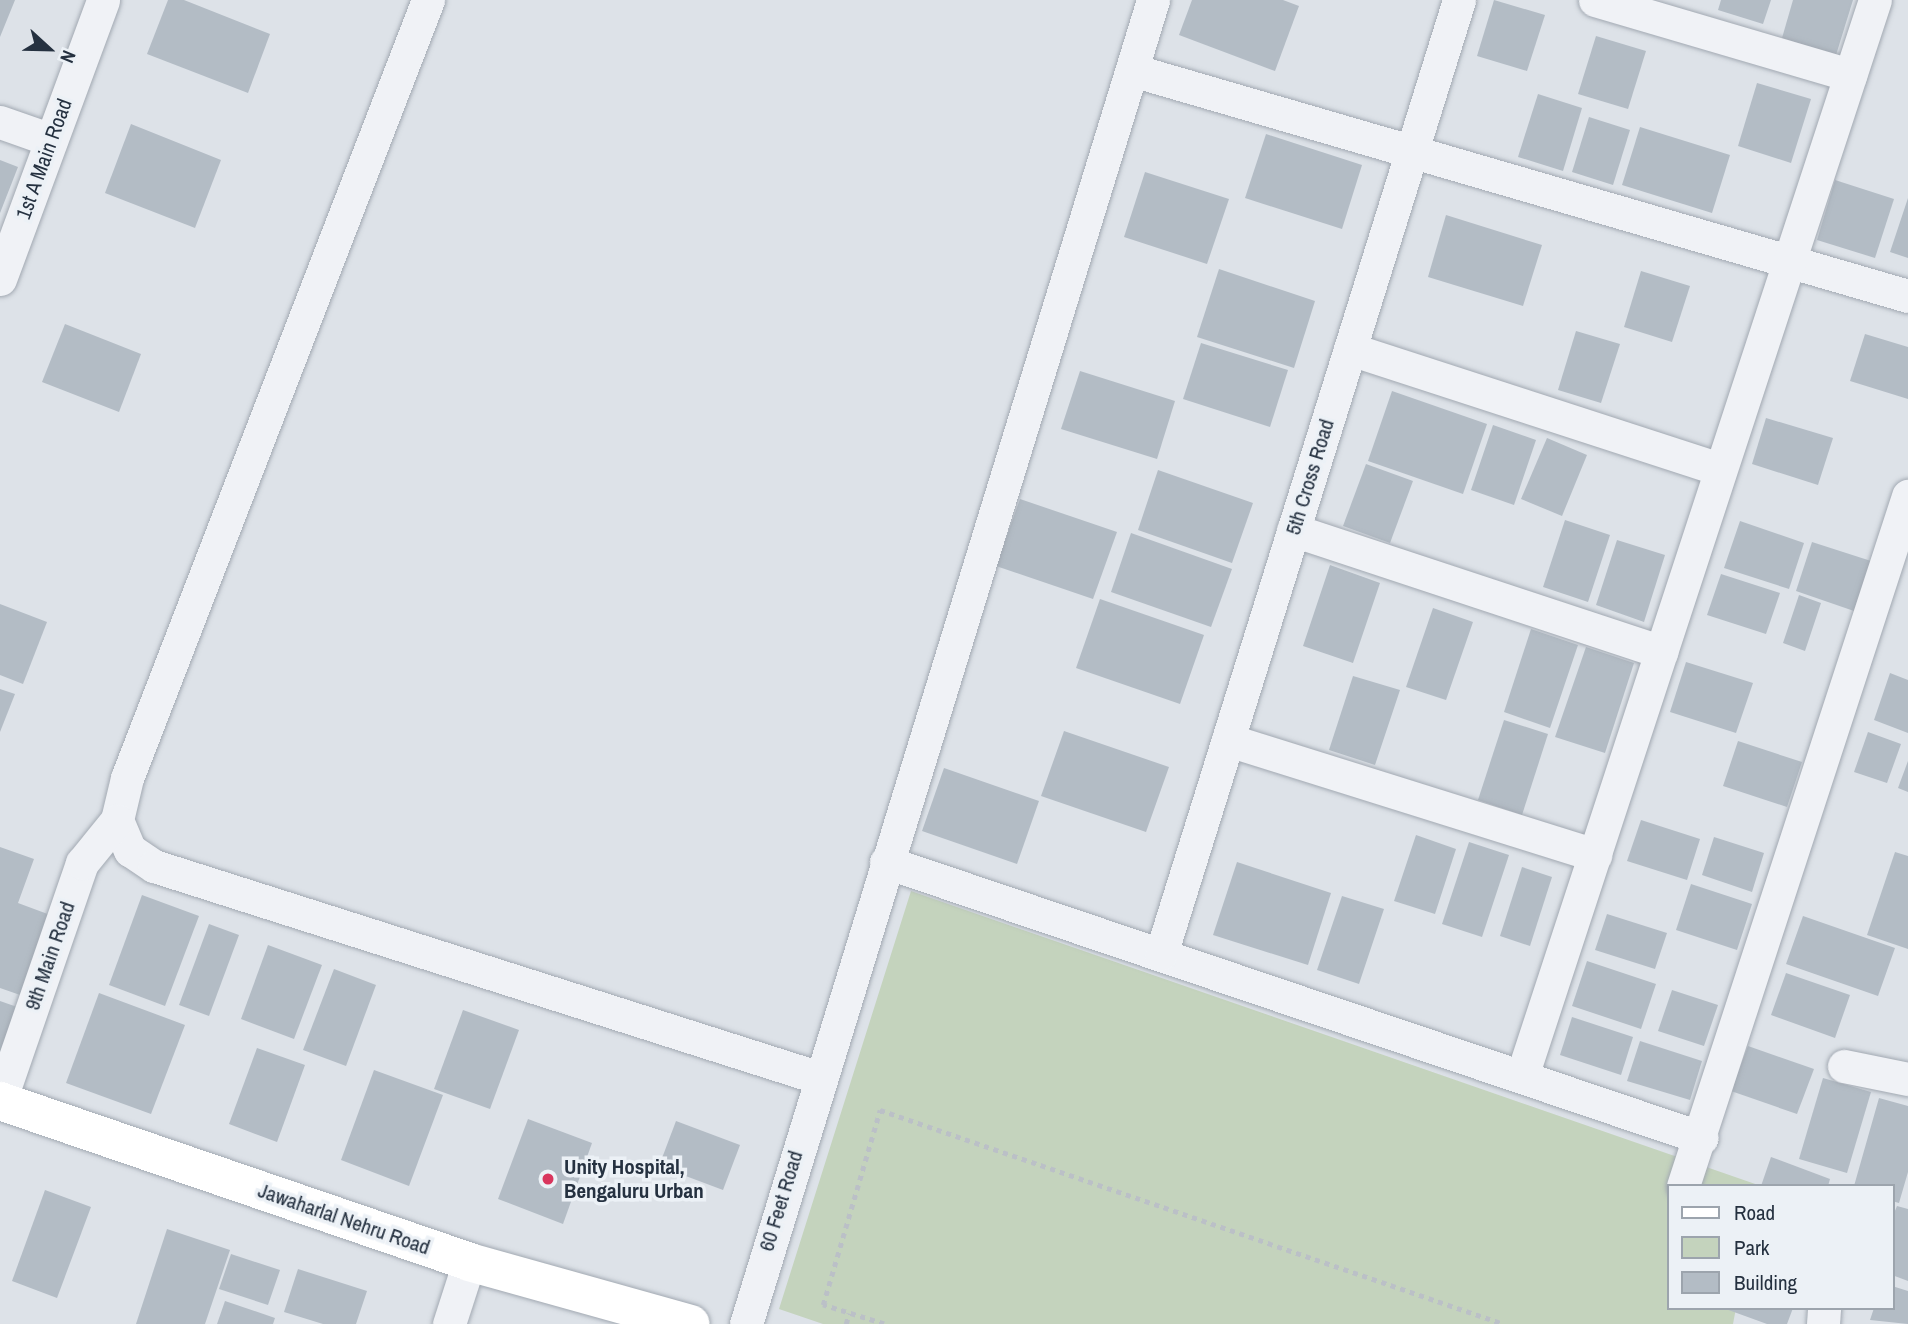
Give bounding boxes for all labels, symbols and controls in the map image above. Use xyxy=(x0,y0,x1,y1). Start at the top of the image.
north arrow xyxy=(14,14,84,84)
text: N xyxy=(54,47,83,67)
street label: 1st A Main Road xyxy=(10,94,78,224)
street label: 5th Cross Road xyxy=(1280,416,1340,538)
street label: 9th Main Road xyxy=(20,898,80,1014)
street label: 60 Feet Road xyxy=(754,1148,808,1254)
place label: Unity Hospital, Bengaluru Urban xyxy=(564,1154,704,1204)
marker: Unity Hospital, Bengaluru Urban xyxy=(538,1169,558,1189)
street label: Jawaharlal Nehru Road xyxy=(255,1178,433,1260)
legend xyxy=(1666,1184,1894,1310)
text: Road xyxy=(1734,1198,1775,1227)
text: Park xyxy=(1734,1233,1769,1262)
text: Building xyxy=(1734,1268,1797,1297)

